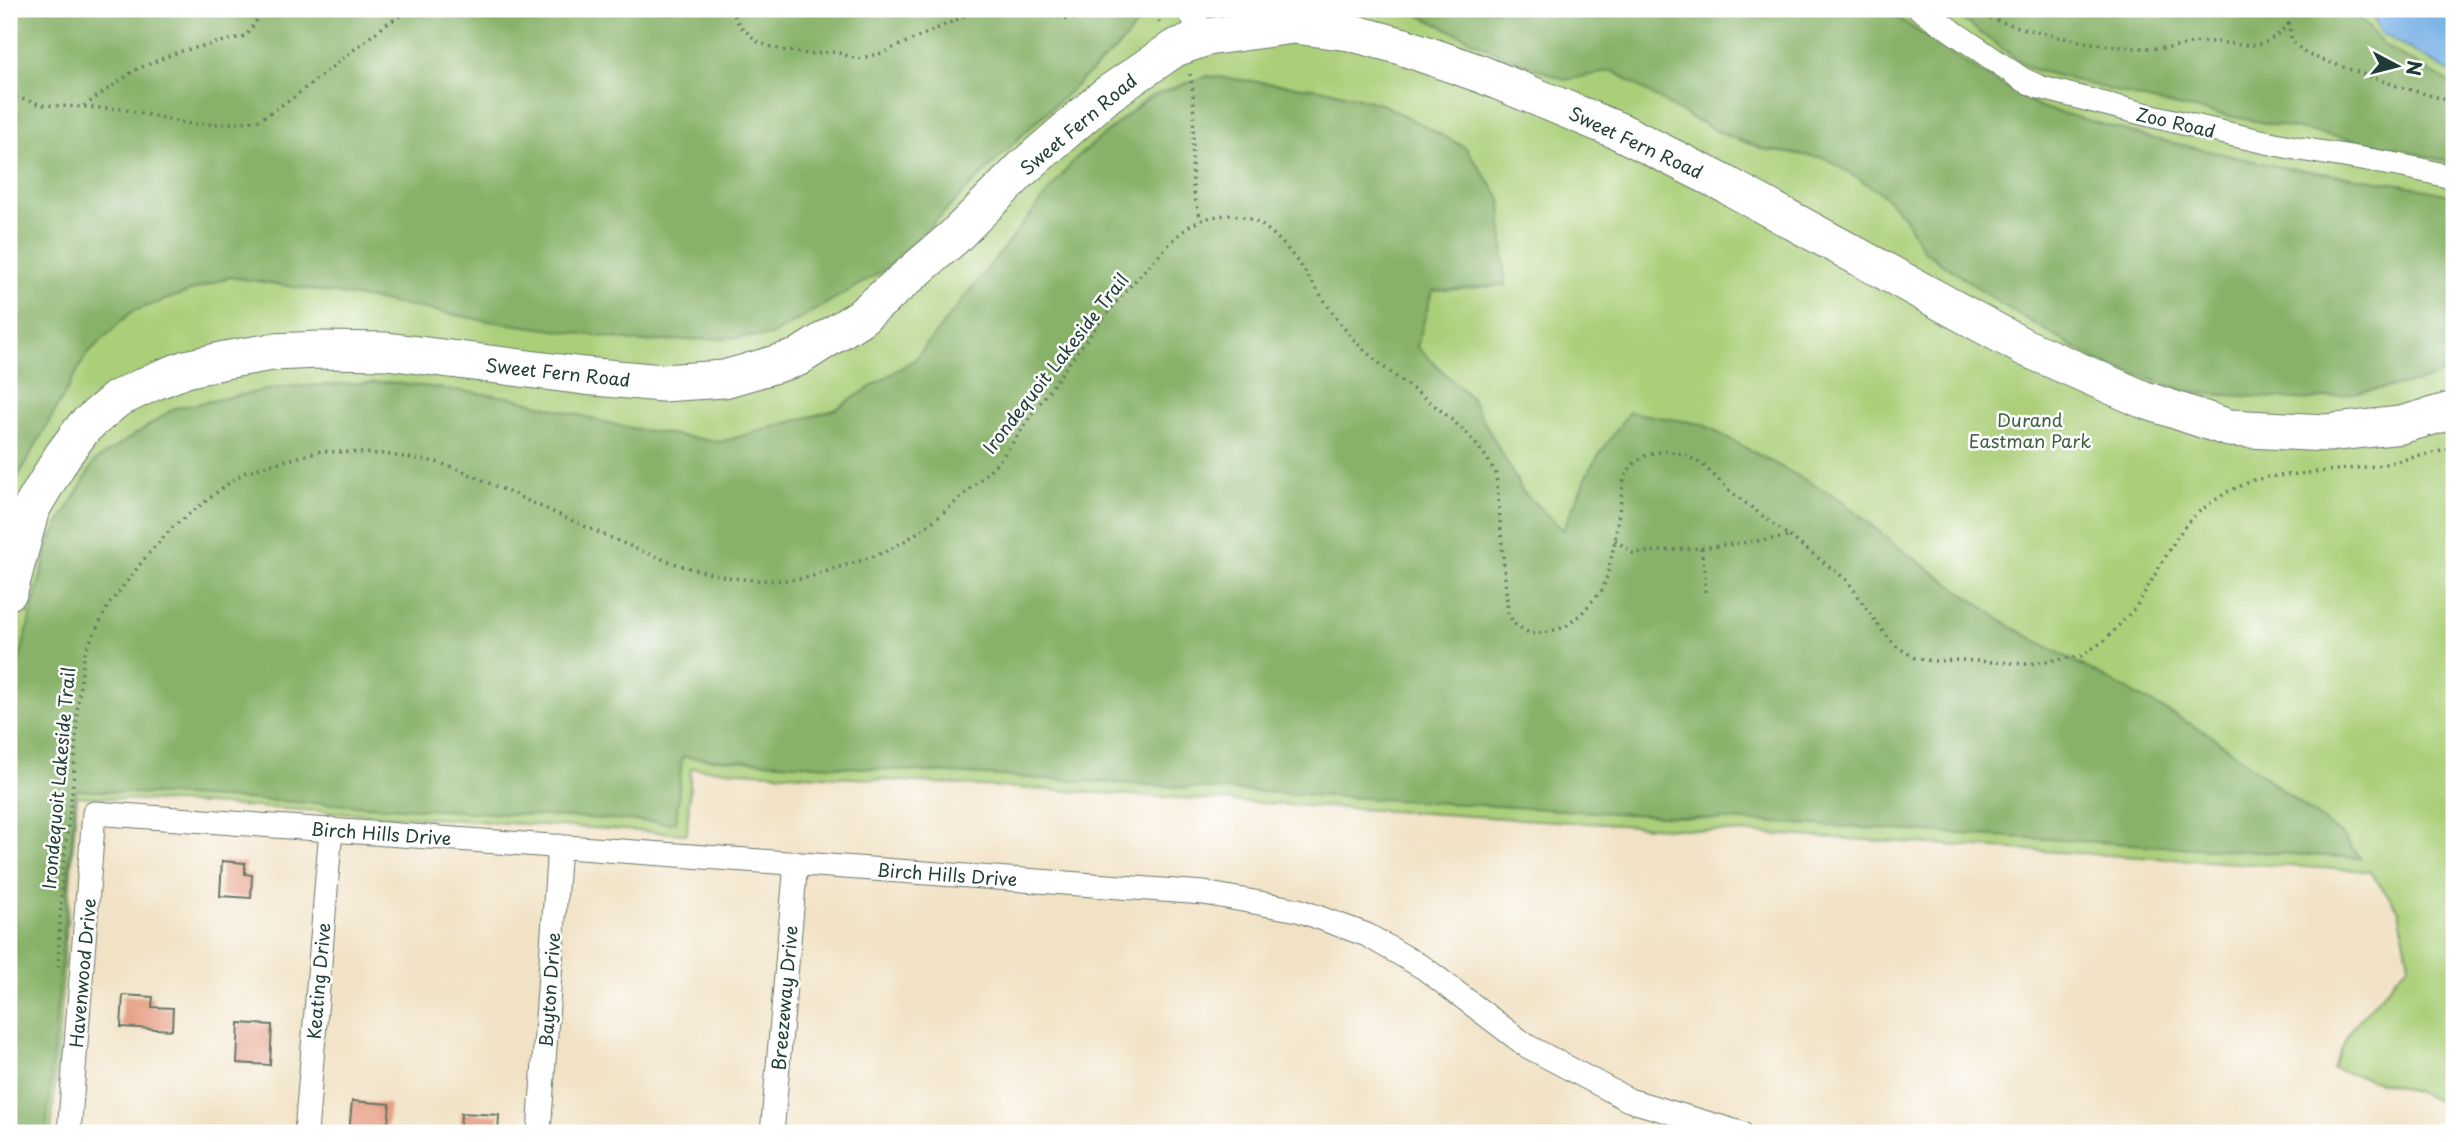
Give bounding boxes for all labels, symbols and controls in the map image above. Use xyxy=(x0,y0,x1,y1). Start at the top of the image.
north arrow xyxy=(2362,32,2432,102)
text: N xyxy=(2400,59,2430,77)
street label: Sweet Fern Road xyxy=(1014,67,1142,181)
street label: Sweet Fern Road xyxy=(1564,99,1708,185)
street label: Zoo Road xyxy=(2134,100,2218,144)
street label: Irondequoit Lakeside Trail xyxy=(976,267,1134,459)
street label: Sweet Fern Road xyxy=(484,351,632,393)
park label: Durand Eastman Park xyxy=(1969,406,2091,454)
street label: Irondequoit Lakeside Trail xyxy=(35,666,81,890)
street label: Birch Hills Drive xyxy=(310,815,452,851)
street label: Birch Hills Drive xyxy=(876,856,1018,892)
street label: Havenwood Drive xyxy=(62,897,102,1049)
street label: Keating Drive xyxy=(299,922,337,1040)
street label: Breezeway Drive xyxy=(764,924,804,1072)
street label: Bayton Drive xyxy=(532,932,566,1048)

